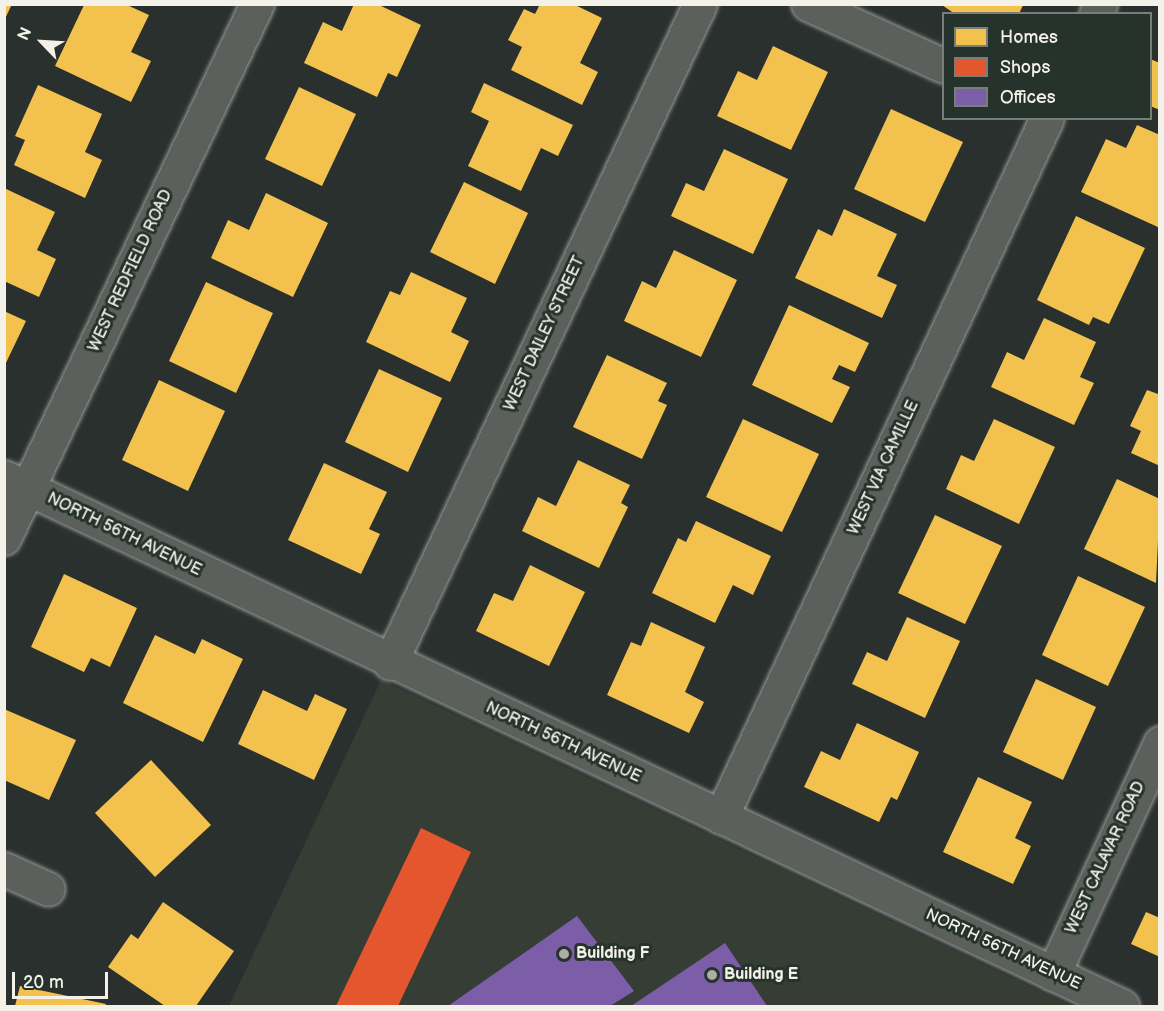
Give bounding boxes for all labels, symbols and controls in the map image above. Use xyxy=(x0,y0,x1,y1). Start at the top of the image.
north arrow xyxy=(12,12,72,72)
legend xyxy=(942,12,1152,120)
text: N xyxy=(14,25,36,44)
text: Homes xyxy=(1000,27,1058,48)
text: Shops xyxy=(1000,57,1050,78)
text: Offices xyxy=(1000,87,1056,108)
street label: WEST REDFIELD ROAD xyxy=(85,187,177,355)
street label: WEST DAILEY STREET xyxy=(501,253,589,415)
street label: WEST VIA CAMILLE xyxy=(844,398,924,538)
street label: NORTH 56TH AVENUE xyxy=(44,489,204,581)
street label: NORTH 56TH AVENUE xyxy=(482,699,644,787)
street label: WEST CALAVAR ROAD xyxy=(1062,779,1150,937)
street label: NORTH 56TH AVENUE xyxy=(922,906,1084,994)
place label: Building F xyxy=(576,944,649,964)
marker: Building F xyxy=(557,947,571,961)
scale bar xyxy=(15,960,111,998)
place label: Building E xyxy=(724,965,798,985)
marker: Building E xyxy=(705,968,719,982)
text: 20 m xyxy=(23,972,64,993)

